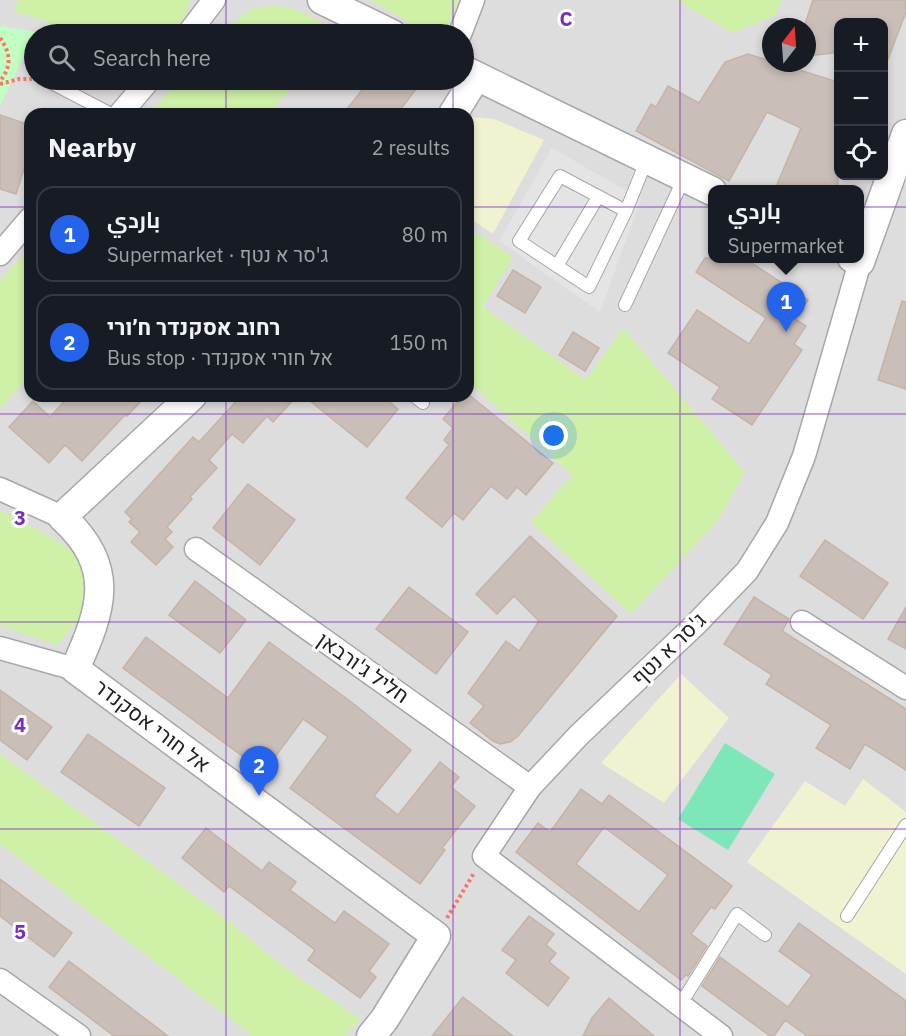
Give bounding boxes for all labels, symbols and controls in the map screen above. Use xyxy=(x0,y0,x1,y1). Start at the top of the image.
text: C xyxy=(559,5,573,32)
north arrow xyxy=(762,18,816,72)
map controls xyxy=(834,18,888,180)
button: + xyxy=(834,18,888,72)
search box xyxy=(24,24,474,90)
icon: search xyxy=(45,41,78,74)
text: Search here xyxy=(93,43,211,72)
button: − xyxy=(834,72,888,126)
button: locate xyxy=(834,126,888,180)
text: Nearby xyxy=(48,130,136,164)
text: 2 results xyxy=(372,134,450,161)
popup xyxy=(708,185,864,263)
text: باردي xyxy=(728,196,781,225)
text: باردي xyxy=(107,205,160,234)
text: 1 xyxy=(64,221,76,248)
text: 80 m xyxy=(402,221,448,248)
text: Supermarket xyxy=(728,232,844,259)
text: Supermarket · ג'סר א נטף xyxy=(107,241,328,268)
pin: 1 xyxy=(766,282,806,332)
text: רחוב אסקנדר ח׳ורי xyxy=(107,312,281,341)
text: 2 xyxy=(64,329,76,356)
text: 150 m xyxy=(390,329,448,356)
text: Bus stop · אל חורי אסקנדר xyxy=(107,344,333,371)
your location xyxy=(539,421,568,450)
text: 3 xyxy=(14,504,26,531)
street label: ג'סר א נטף xyxy=(625,606,712,691)
street label: חליל ג'ורבאן xyxy=(312,625,415,709)
street label: אל חורי אסקנדר xyxy=(89,672,216,778)
text: 4 xyxy=(14,711,26,738)
pin: 2 xyxy=(240,746,278,796)
text: 5 xyxy=(14,918,26,945)

